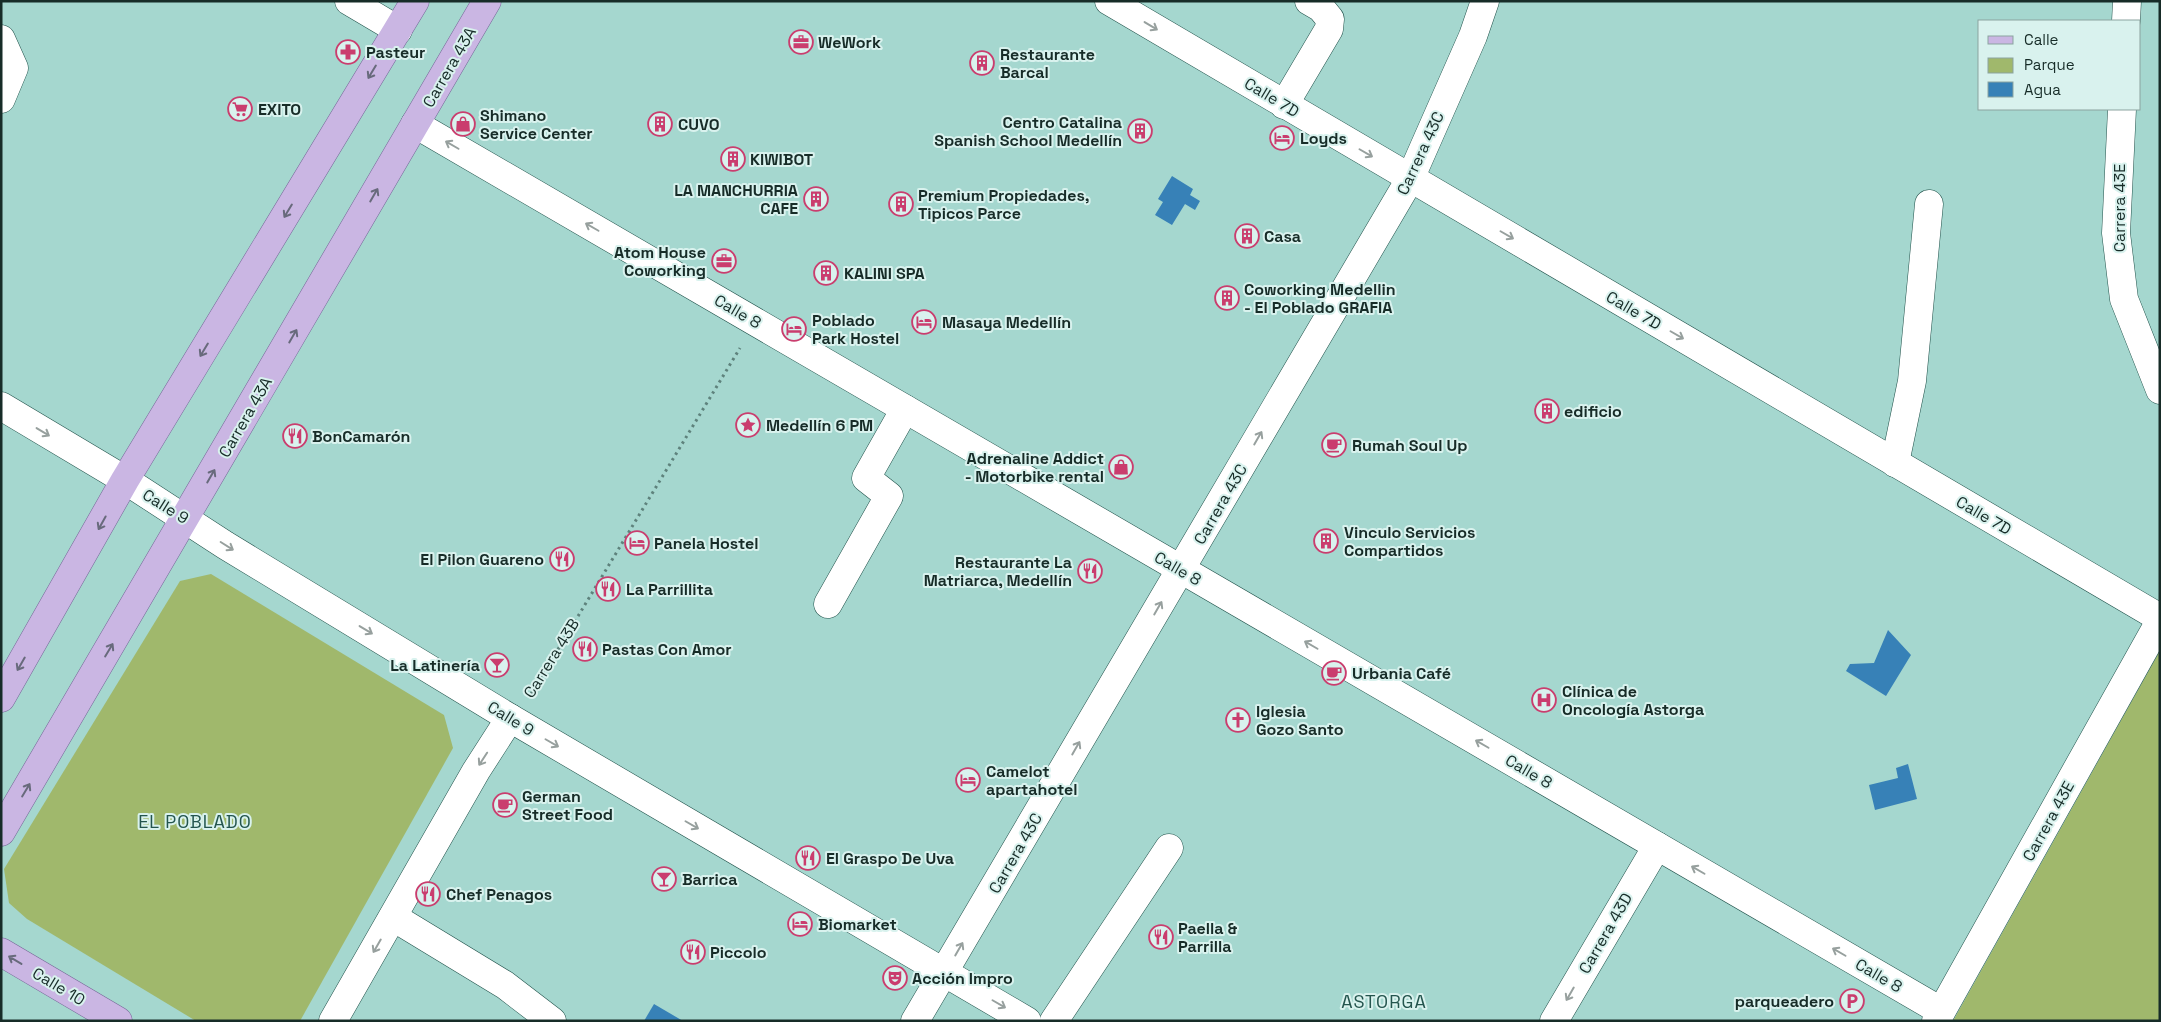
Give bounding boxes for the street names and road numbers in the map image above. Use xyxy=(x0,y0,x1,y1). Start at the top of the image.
street label: Carrera 43A xyxy=(418,23,481,111)
street label: Calle 7D xyxy=(1240,73,1303,122)
street label: Carrera 43C xyxy=(1392,108,1449,198)
street label: Carrera 43E xyxy=(2109,164,2130,252)
street label: Calle 7D xyxy=(1602,286,1665,335)
street label: Calle 8 xyxy=(710,290,765,333)
street label: Carrera 43A xyxy=(214,373,277,461)
street label: Carrera 43C xyxy=(1189,460,1252,548)
street label: Calle 9 xyxy=(139,484,193,529)
street label: Calle 7D xyxy=(1952,491,2015,540)
street label: Calle 8 xyxy=(1150,547,1205,590)
street label: Carrera 43B xyxy=(519,615,584,702)
street label: Calle 9 xyxy=(484,696,538,740)
street label: Calle 8 xyxy=(1501,750,1556,793)
street label: Carrera 43E xyxy=(2018,777,2079,865)
street label: Carrera 43C xyxy=(984,809,1047,897)
street label: Carrera 43D xyxy=(1574,889,1637,978)
street label: Calle 8 xyxy=(1851,954,1906,997)
street label: Calle 10 xyxy=(29,963,89,1010)

